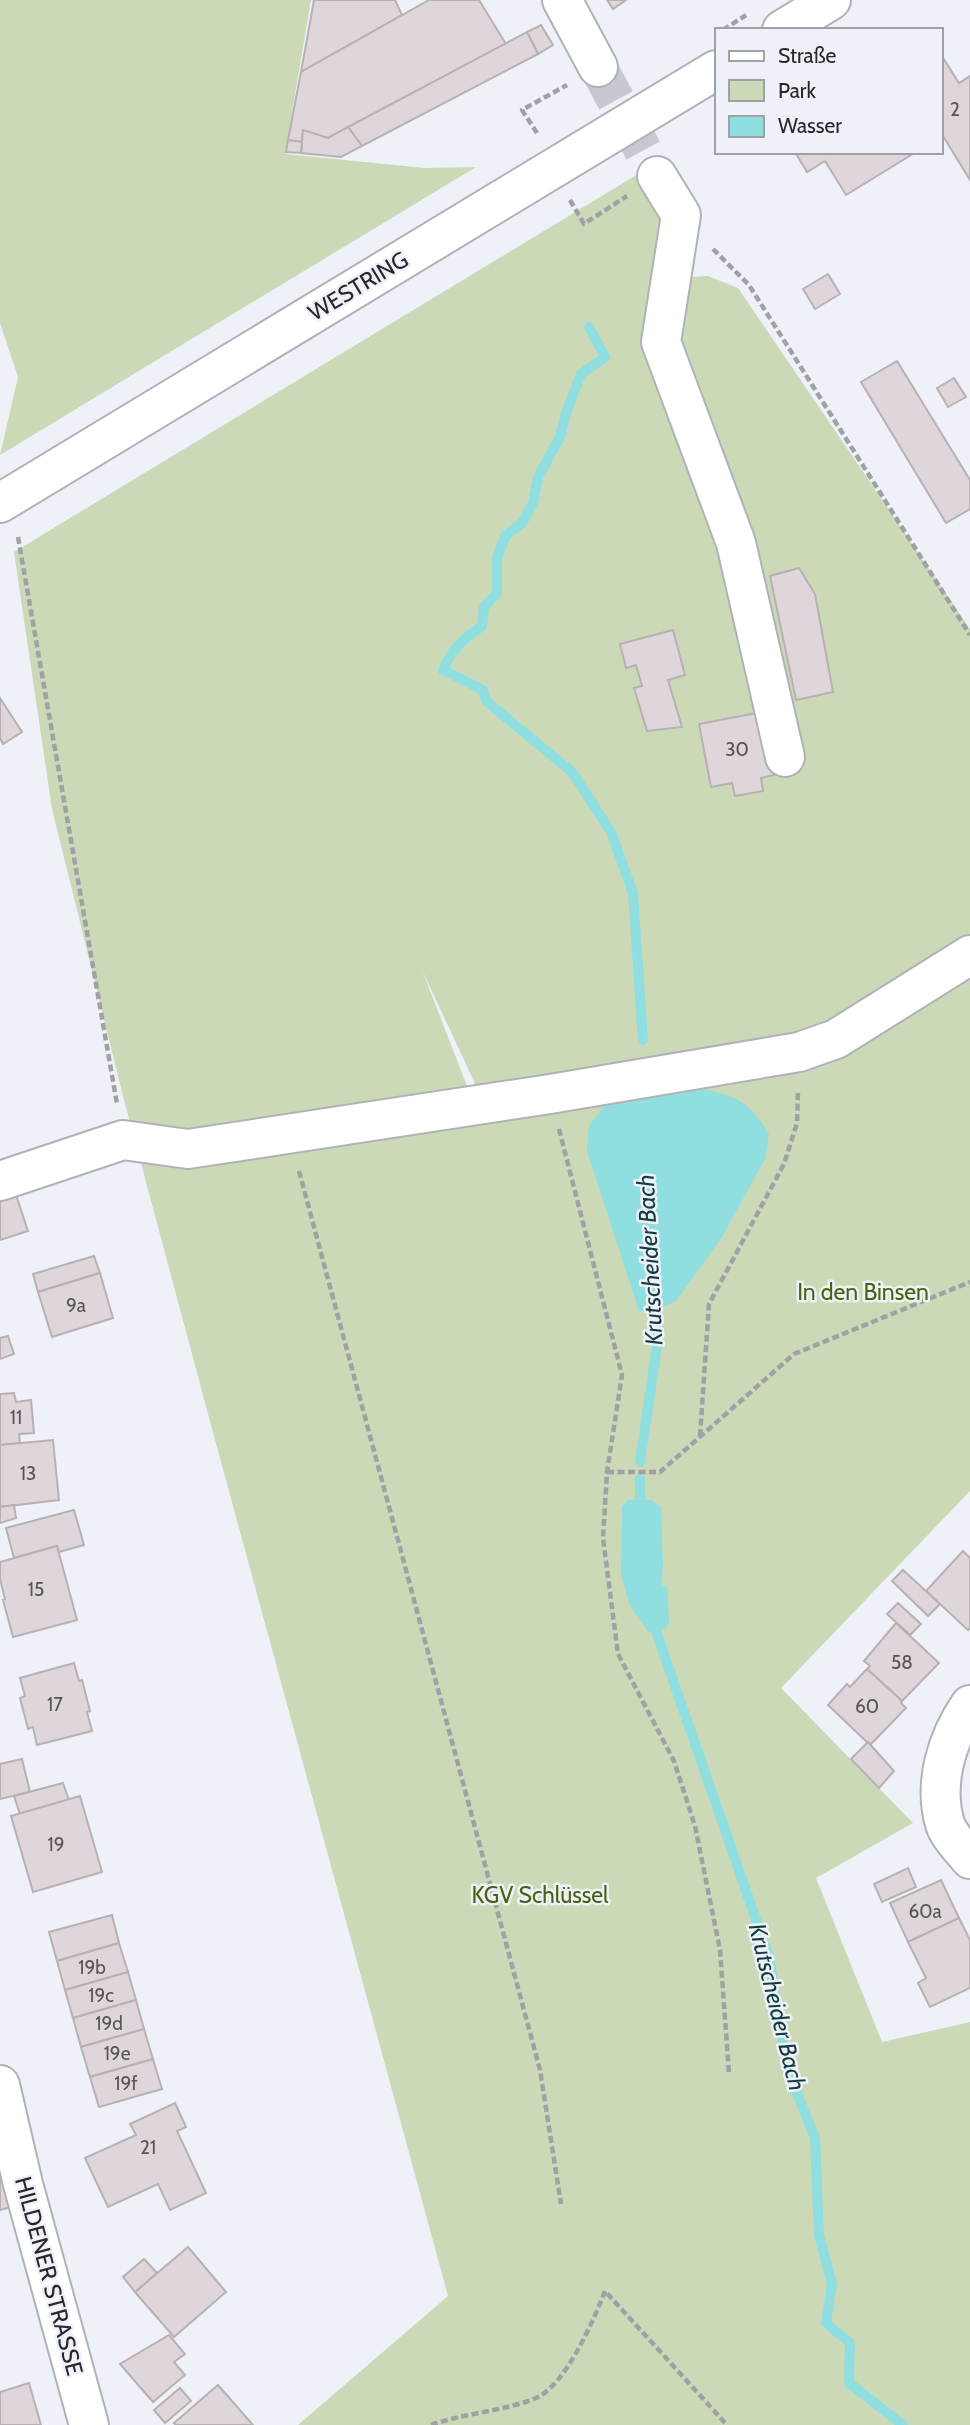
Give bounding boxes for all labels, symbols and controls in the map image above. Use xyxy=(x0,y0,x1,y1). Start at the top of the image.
legend xyxy=(715,28,942,154)
text: Straße xyxy=(778,43,837,68)
text: Park xyxy=(778,78,816,103)
house number: 2 xyxy=(950,98,960,121)
text: Wasser xyxy=(778,113,842,138)
street label: WESTRING xyxy=(303,245,413,327)
house number: 30 xyxy=(725,738,749,761)
water label: Krutscheider Bach xyxy=(631,1174,668,1346)
park label: In den Binsen xyxy=(797,1278,929,1306)
house number: 9a xyxy=(66,1294,86,1317)
house number: 11 xyxy=(10,1406,22,1429)
house number: 13 xyxy=(20,1462,36,1485)
house number: 15 xyxy=(28,1578,44,1601)
house number: 58 xyxy=(891,1651,913,1674)
house number: 17 xyxy=(47,1693,63,1716)
house number: 60 xyxy=(855,1695,879,1718)
house number: 19 xyxy=(48,1833,65,1856)
park label: KGV Schlüssel xyxy=(471,1881,609,1909)
house number: 60a xyxy=(908,1900,942,1923)
water label: Krutscheider Bach xyxy=(743,1920,812,2094)
house number: 19b xyxy=(78,1956,106,1979)
house number: 19c xyxy=(88,1984,114,2007)
house number: 19d xyxy=(95,2012,123,2035)
house number: 19e xyxy=(104,2042,131,2065)
house number: 19f xyxy=(114,2072,138,2095)
house number: 21 xyxy=(140,2136,156,2159)
street label: HILDENER STRASSE xyxy=(9,2174,89,2378)

